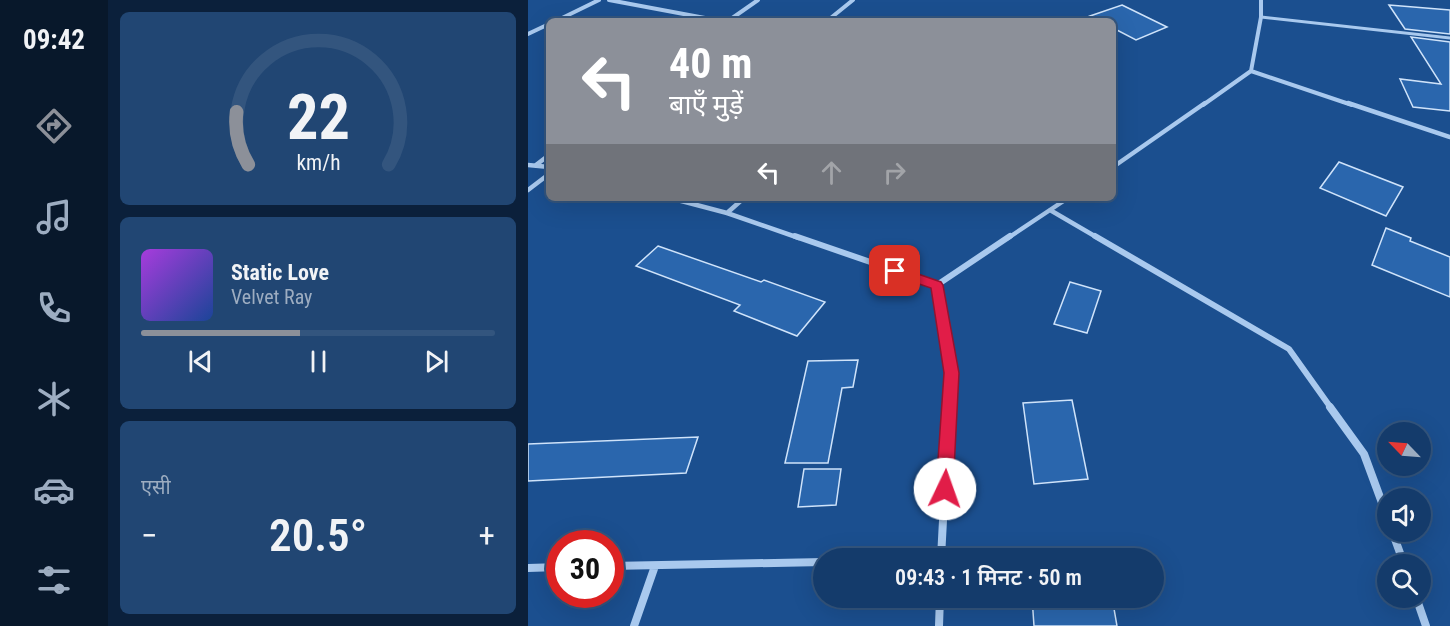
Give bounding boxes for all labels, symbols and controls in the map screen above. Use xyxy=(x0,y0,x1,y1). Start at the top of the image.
text: 09:42 xyxy=(23,24,85,56)
text: 40 m xyxy=(669,39,752,88)
icon: left xyxy=(570,42,648,120)
text: 22 xyxy=(286,82,350,155)
text: बाएँ मुड़ें xyxy=(669,89,743,121)
icon: directions xyxy=(33,105,75,147)
text: km/h xyxy=(296,151,340,176)
icon: left xyxy=(752,156,785,189)
icon: ahead xyxy=(815,156,848,189)
icon: right xyxy=(878,156,911,189)
icon: music xyxy=(33,196,75,238)
pin xyxy=(869,245,920,296)
icon: arrive xyxy=(878,254,911,287)
text: Static Love xyxy=(231,260,329,285)
text: Velvet Ray xyxy=(231,285,312,309)
icon: phone xyxy=(33,287,75,329)
icon: previous xyxy=(184,345,217,378)
icon: pause xyxy=(302,345,335,378)
icon: next xyxy=(420,345,453,378)
icon: climate xyxy=(33,378,75,420)
north arrow xyxy=(1377,422,1431,476)
map controls xyxy=(1377,422,1431,608)
position arrow xyxy=(913,457,977,521)
icon: car xyxy=(33,469,75,511)
text: एसी xyxy=(141,475,171,499)
button: sound xyxy=(1377,488,1431,542)
text: 20.5° xyxy=(269,509,367,562)
text: − xyxy=(141,516,158,555)
text: + xyxy=(479,516,495,555)
speed limit sign: 30 xyxy=(546,530,624,608)
button: search xyxy=(1377,554,1431,608)
icon: filters xyxy=(33,559,75,601)
text: 09:43 · 1 मिनट · 50 m xyxy=(895,565,1082,590)

